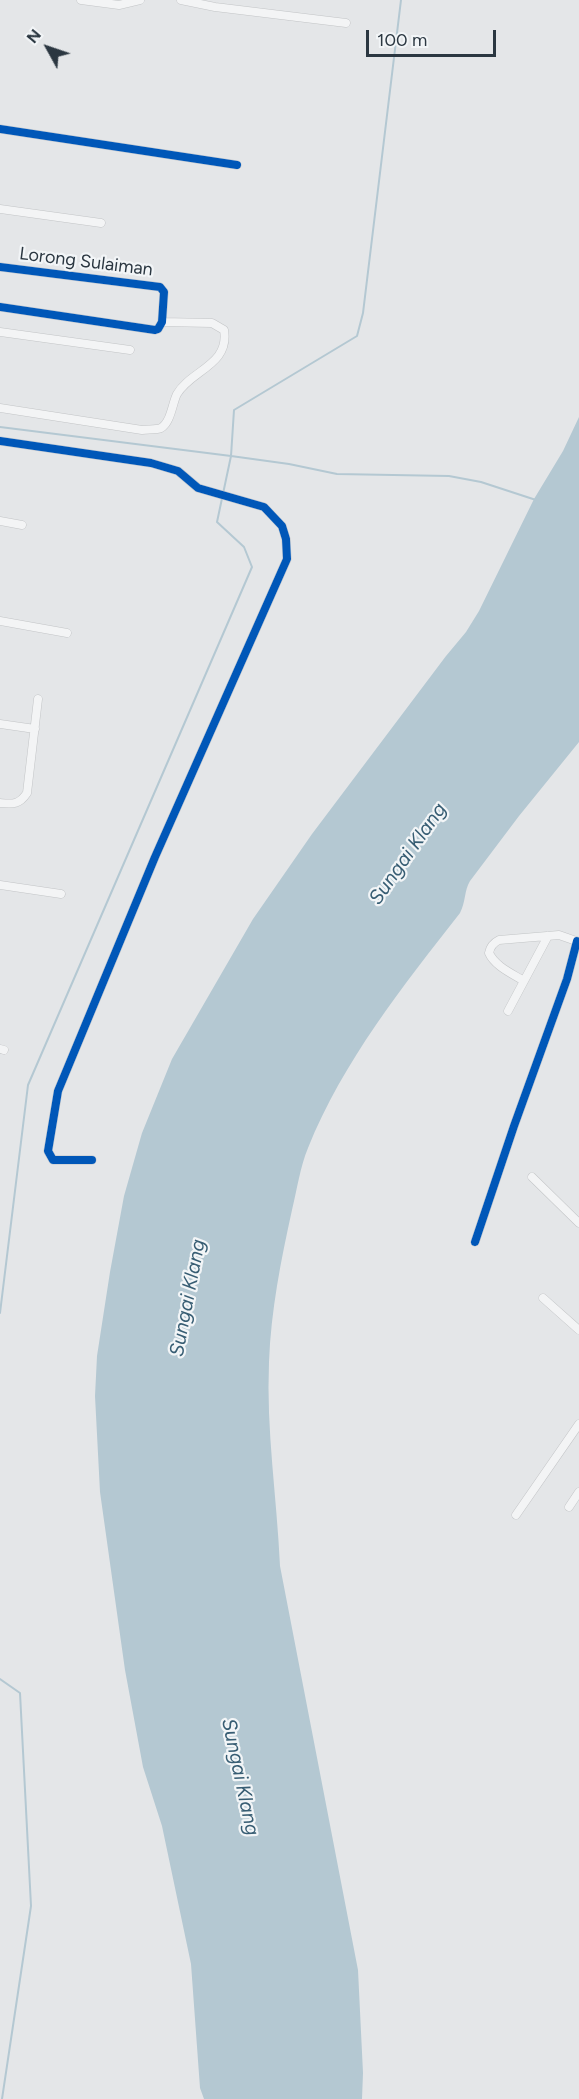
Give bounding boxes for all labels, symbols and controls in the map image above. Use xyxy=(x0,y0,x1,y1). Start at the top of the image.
north arrow xyxy=(18,18,78,78)
scale bar xyxy=(369,18,500,56)
text: N xyxy=(23,25,45,47)
text: 100 m xyxy=(377,29,427,51)
street label: Lorong Sulaiman xyxy=(18,243,154,281)
water label: Sungai Klang xyxy=(364,798,452,910)
water label: Sungai Klang xyxy=(165,1237,211,1359)
water label: Sungai Klang xyxy=(216,1716,264,1838)

